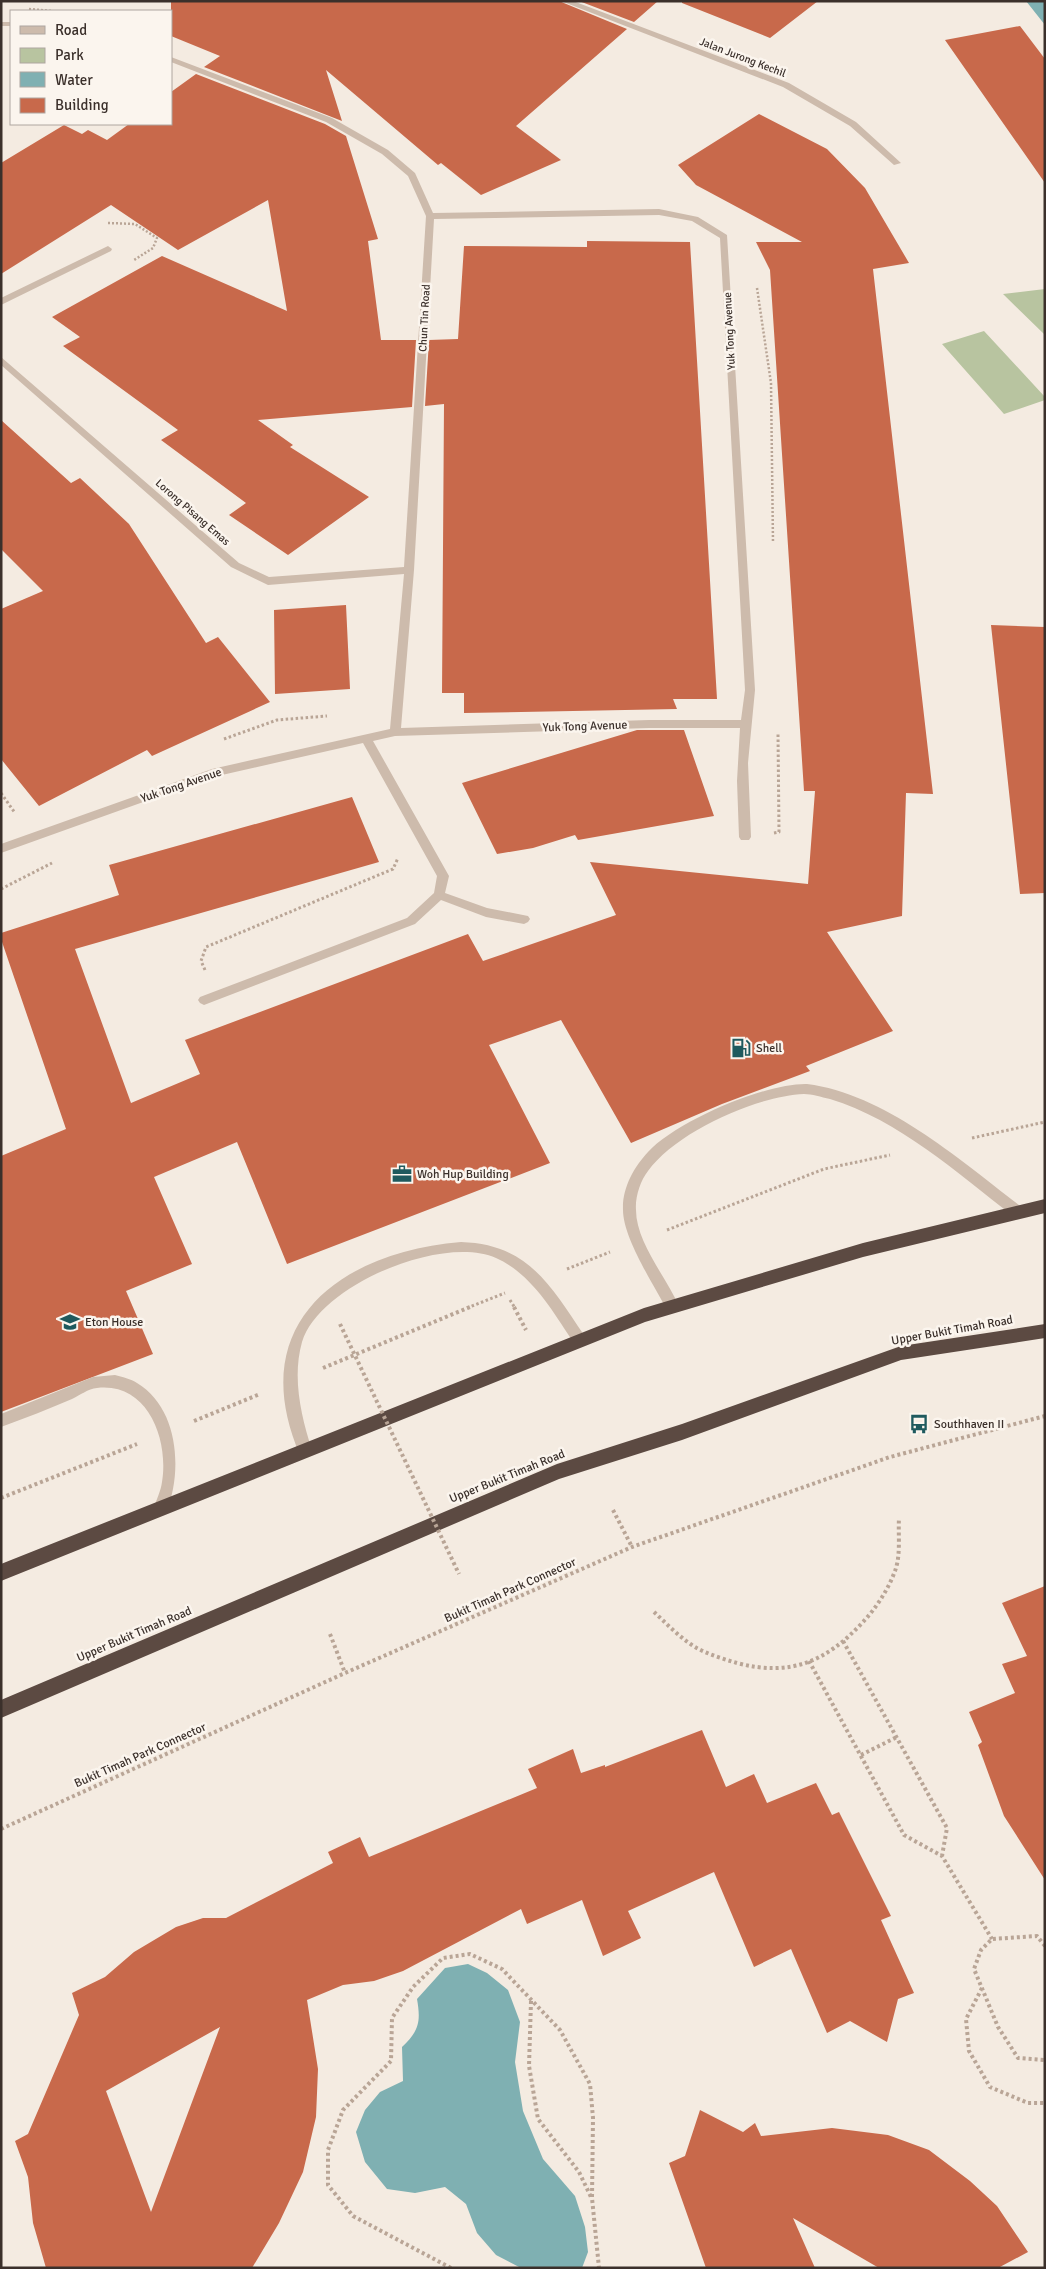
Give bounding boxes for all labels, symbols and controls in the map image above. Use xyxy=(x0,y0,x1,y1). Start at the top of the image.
legend xyxy=(10,10,172,125)
text: Road xyxy=(55,21,87,39)
street label: Jalan Jurong Kechil xyxy=(698,35,788,80)
text: Park xyxy=(55,46,84,64)
text: Water xyxy=(55,71,93,89)
text: Building xyxy=(55,96,109,114)
street label: Chun Tin Road xyxy=(416,284,433,352)
street label: Yuk Tong Avenue xyxy=(721,292,738,370)
street label: Lorong Pisang Emas xyxy=(153,477,233,548)
street label: Yuk Tong Avenue xyxy=(542,718,628,735)
street label: Yuk Tong Avenue xyxy=(139,765,224,806)
fuel station icon: Shell xyxy=(730,1037,752,1059)
place label: Shell xyxy=(756,1041,783,1056)
office icon: Woh Hup Building xyxy=(391,1163,413,1185)
place label: Woh Hup Building xyxy=(417,1167,509,1182)
school or university icon: Eton House xyxy=(59,1311,81,1333)
street label: Upper Bukit Timah Road xyxy=(890,1312,1014,1349)
place label: Eton House xyxy=(85,1315,143,1330)
bus stop icon: Southhaven II xyxy=(908,1413,930,1435)
place label: Southhaven II xyxy=(934,1417,1004,1432)
street label: Upper Bukit Timah Road xyxy=(447,1446,567,1507)
street label: Bukit Timah Park Connector xyxy=(442,1554,579,1626)
street label: Upper Bukit Timah Road xyxy=(75,1603,194,1665)
street label: Bukit Timah Park Connector xyxy=(72,1719,209,1791)

